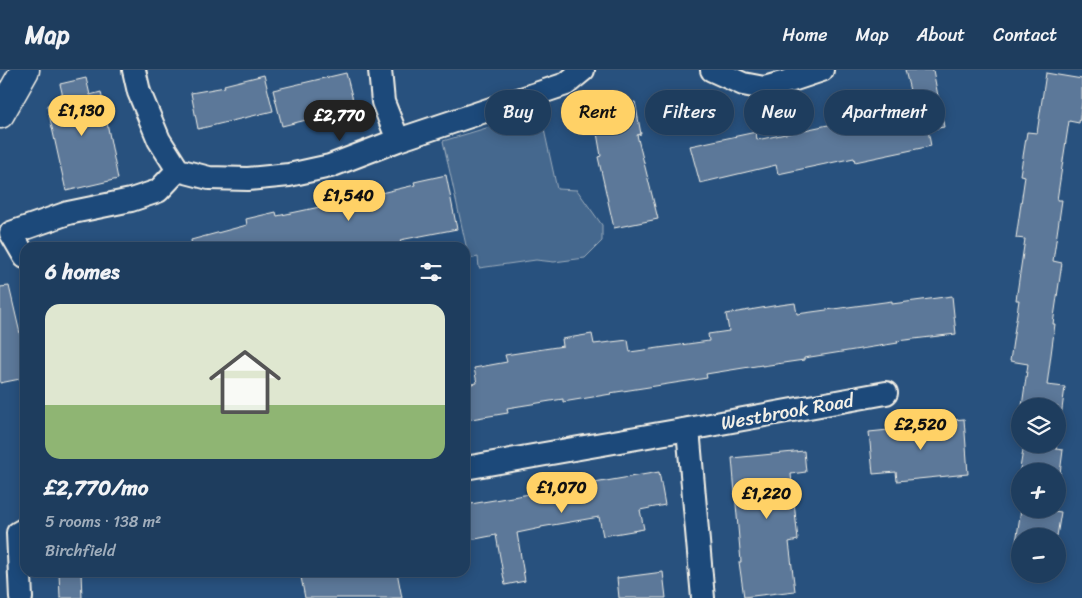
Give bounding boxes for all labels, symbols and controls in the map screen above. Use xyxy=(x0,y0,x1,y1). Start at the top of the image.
text: Map xyxy=(25,14,69,56)
text: Home xyxy=(783,19,828,51)
text: Map xyxy=(856,19,889,51)
text: About xyxy=(917,19,965,51)
text: Contact xyxy=(993,19,1057,51)
chip: Buy xyxy=(485,90,551,135)
chip: Rent xyxy=(561,90,635,135)
chip: Filters xyxy=(645,90,734,135)
chip: New xyxy=(744,90,814,135)
chip: Apartment xyxy=(824,90,945,135)
pin: £1,130 xyxy=(41,94,123,137)
text: £1,130 xyxy=(59,96,105,125)
pin: £2,770 xyxy=(299,100,381,142)
text: £2,770 xyxy=(315,101,365,130)
pin: £1,540 xyxy=(308,180,390,222)
text: £1,540 xyxy=(324,181,374,210)
text: 6 homes xyxy=(45,253,120,291)
icon: filters xyxy=(417,258,445,286)
icon: home xyxy=(200,337,290,427)
street label: Westbrook Road xyxy=(718,383,858,439)
map controls xyxy=(1011,398,1066,583)
button: layers xyxy=(1011,398,1066,453)
pin: £2,520 xyxy=(880,408,962,451)
text: £2,520 xyxy=(895,410,947,439)
button: + xyxy=(1011,463,1066,518)
text: £2,770/mo xyxy=(45,469,148,507)
pin: £1,070 xyxy=(521,472,603,514)
text: £1,070 xyxy=(537,473,587,502)
pin: £1,220 xyxy=(726,478,808,520)
text: £1,220 xyxy=(743,479,791,508)
text: 5 rooms · 138 m² xyxy=(45,507,161,536)
button: − xyxy=(1011,528,1066,583)
text: Birchfield xyxy=(45,536,116,565)

